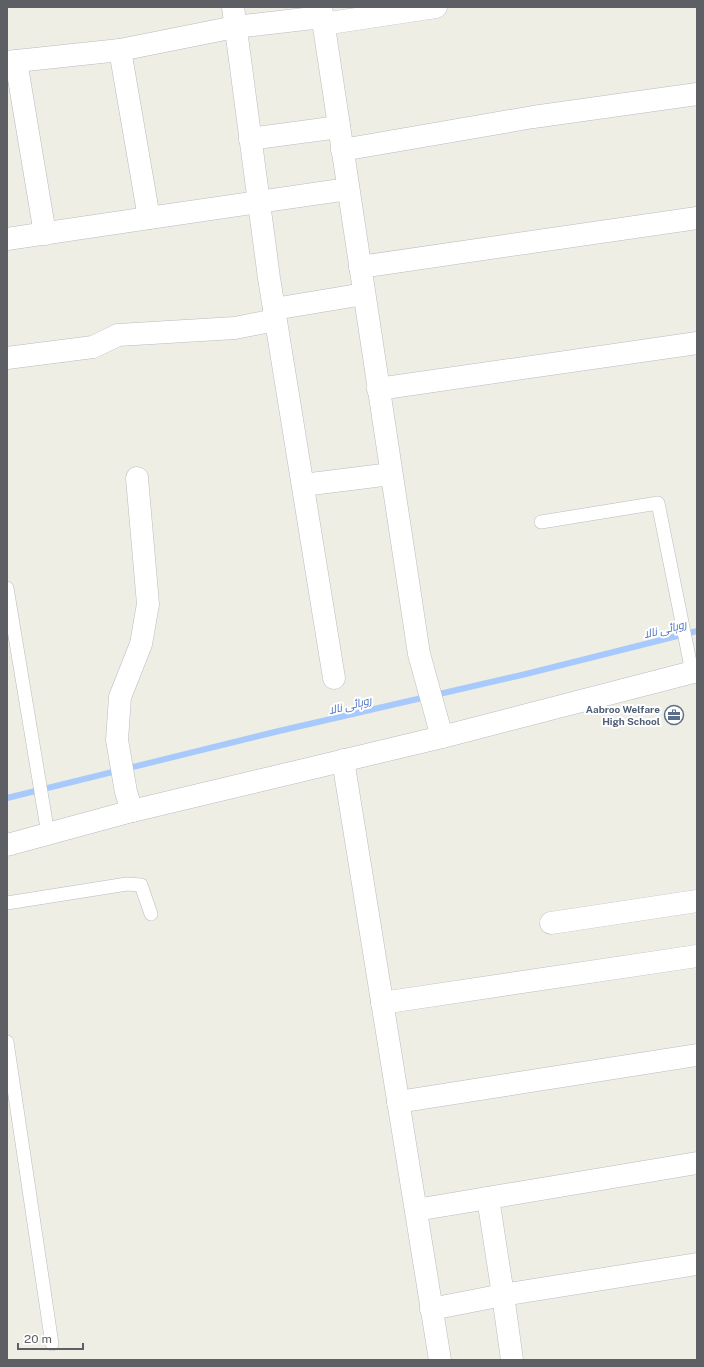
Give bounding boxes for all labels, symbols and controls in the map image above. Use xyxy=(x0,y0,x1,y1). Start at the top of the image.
water label: روہائی نالا xyxy=(642,618,689,642)
water label: روہائی نالا xyxy=(327,694,374,718)
place label: Aabroo Welfare High School xyxy=(586,703,660,727)
office icon: Aabroo Welfare High School xyxy=(663,704,685,726)
scale bar xyxy=(18,1325,83,1351)
text: 20 m xyxy=(24,1332,52,1346)

